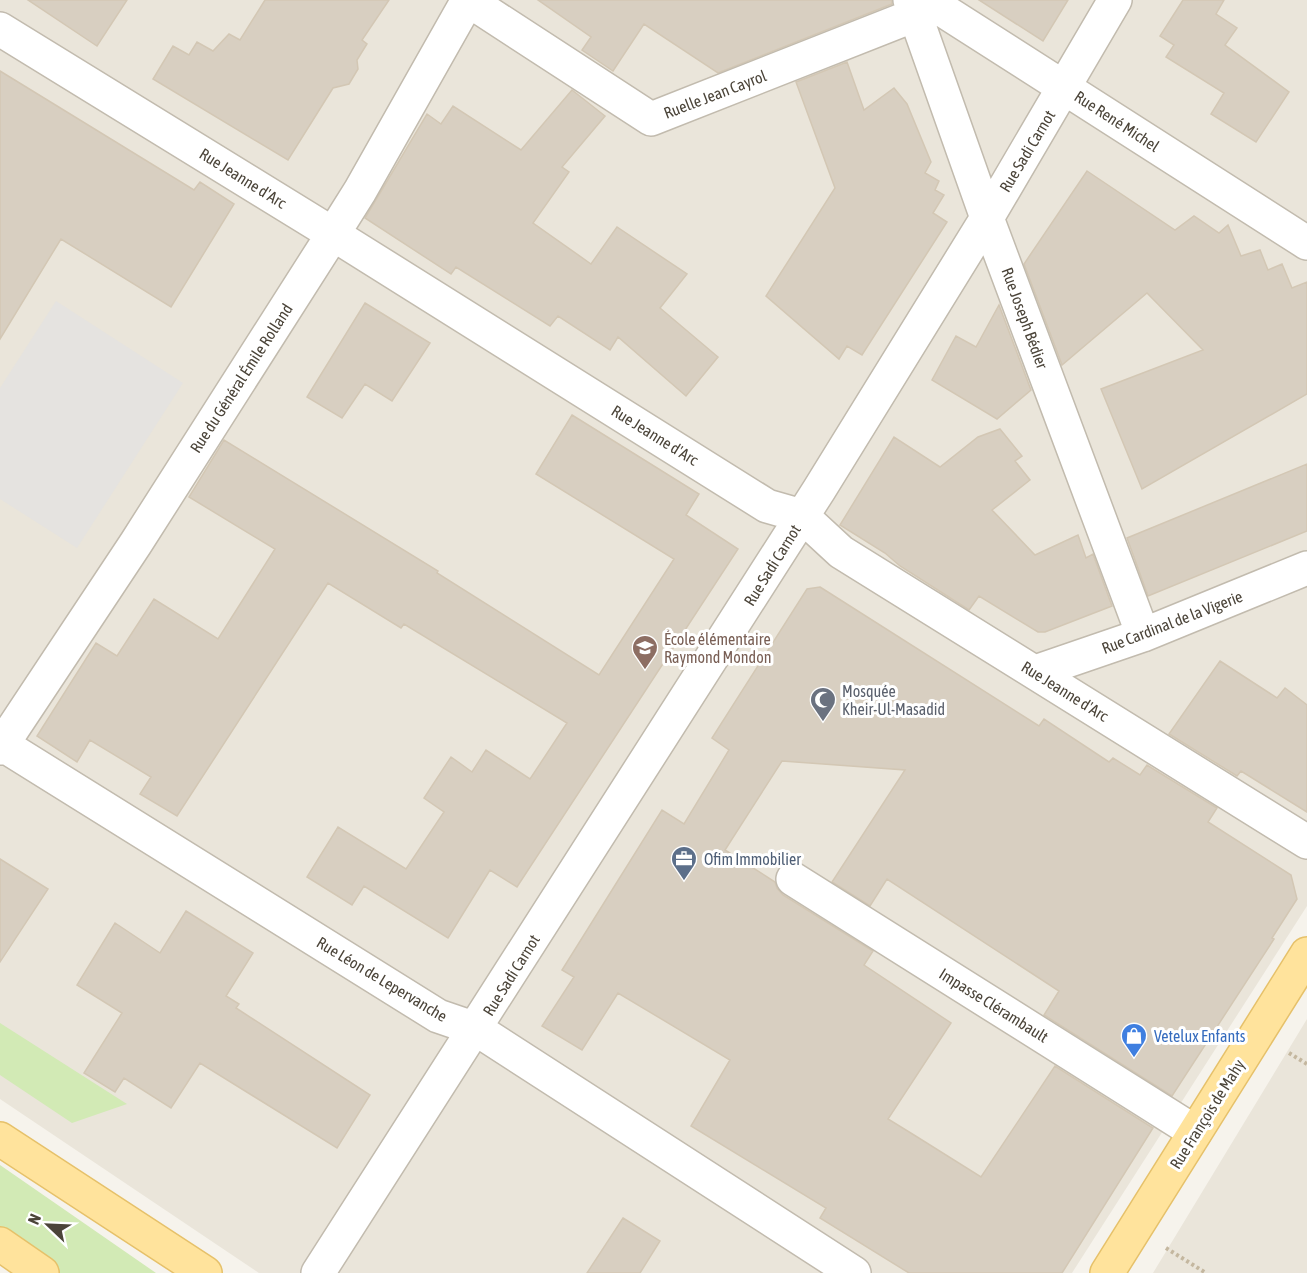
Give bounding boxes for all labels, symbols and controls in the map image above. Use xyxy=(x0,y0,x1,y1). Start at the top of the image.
street label: Ruelle Jean Cayrol xyxy=(661,66,770,123)
street label: Rue René Michel xyxy=(1071,87,1163,155)
street label: Rue Sadi Carnot xyxy=(996,107,1059,195)
street label: Rue Jeanne d'Arc xyxy=(196,144,290,212)
street label: Rue Joseph Bédier xyxy=(997,265,1052,372)
street label: Rue du Général Émile Rolland xyxy=(186,300,296,456)
street label: Rue Jeanne d'Arc xyxy=(608,401,702,469)
street label: Rue Sadi Carnot xyxy=(740,521,804,609)
street label: Rue Cardinal de la Vigerie xyxy=(1099,587,1245,658)
place label: École élémentaire Raymond Mondon xyxy=(664,630,771,667)
school or university icon: École élémentaire Raymond Mondon xyxy=(630,633,660,671)
street label: Rue Jeanne d'Arc xyxy=(1018,657,1112,725)
place label: Mosquée Kheir-Ul-Masadid xyxy=(842,682,945,718)
mosque icon: Mosquée Kheir-Ul-Masadid xyxy=(808,685,838,723)
office icon: Ofim Immobilier xyxy=(669,844,699,882)
place label: Ofim Immobilier xyxy=(704,850,801,868)
street label: Rue Sadi Carnot xyxy=(479,931,543,1019)
street label: Rue Léon de Lepervanche xyxy=(313,933,450,1026)
street label: Impasse Clérambault xyxy=(936,964,1052,1047)
shop icon: Vetelux Enfants xyxy=(1119,1021,1149,1059)
place label: Vetelux Enfants xyxy=(1154,1027,1246,1045)
street label: Rue François de Mahy xyxy=(1166,1056,1249,1172)
north arrow xyxy=(18,1195,78,1255)
text: N xyxy=(24,1211,44,1227)

